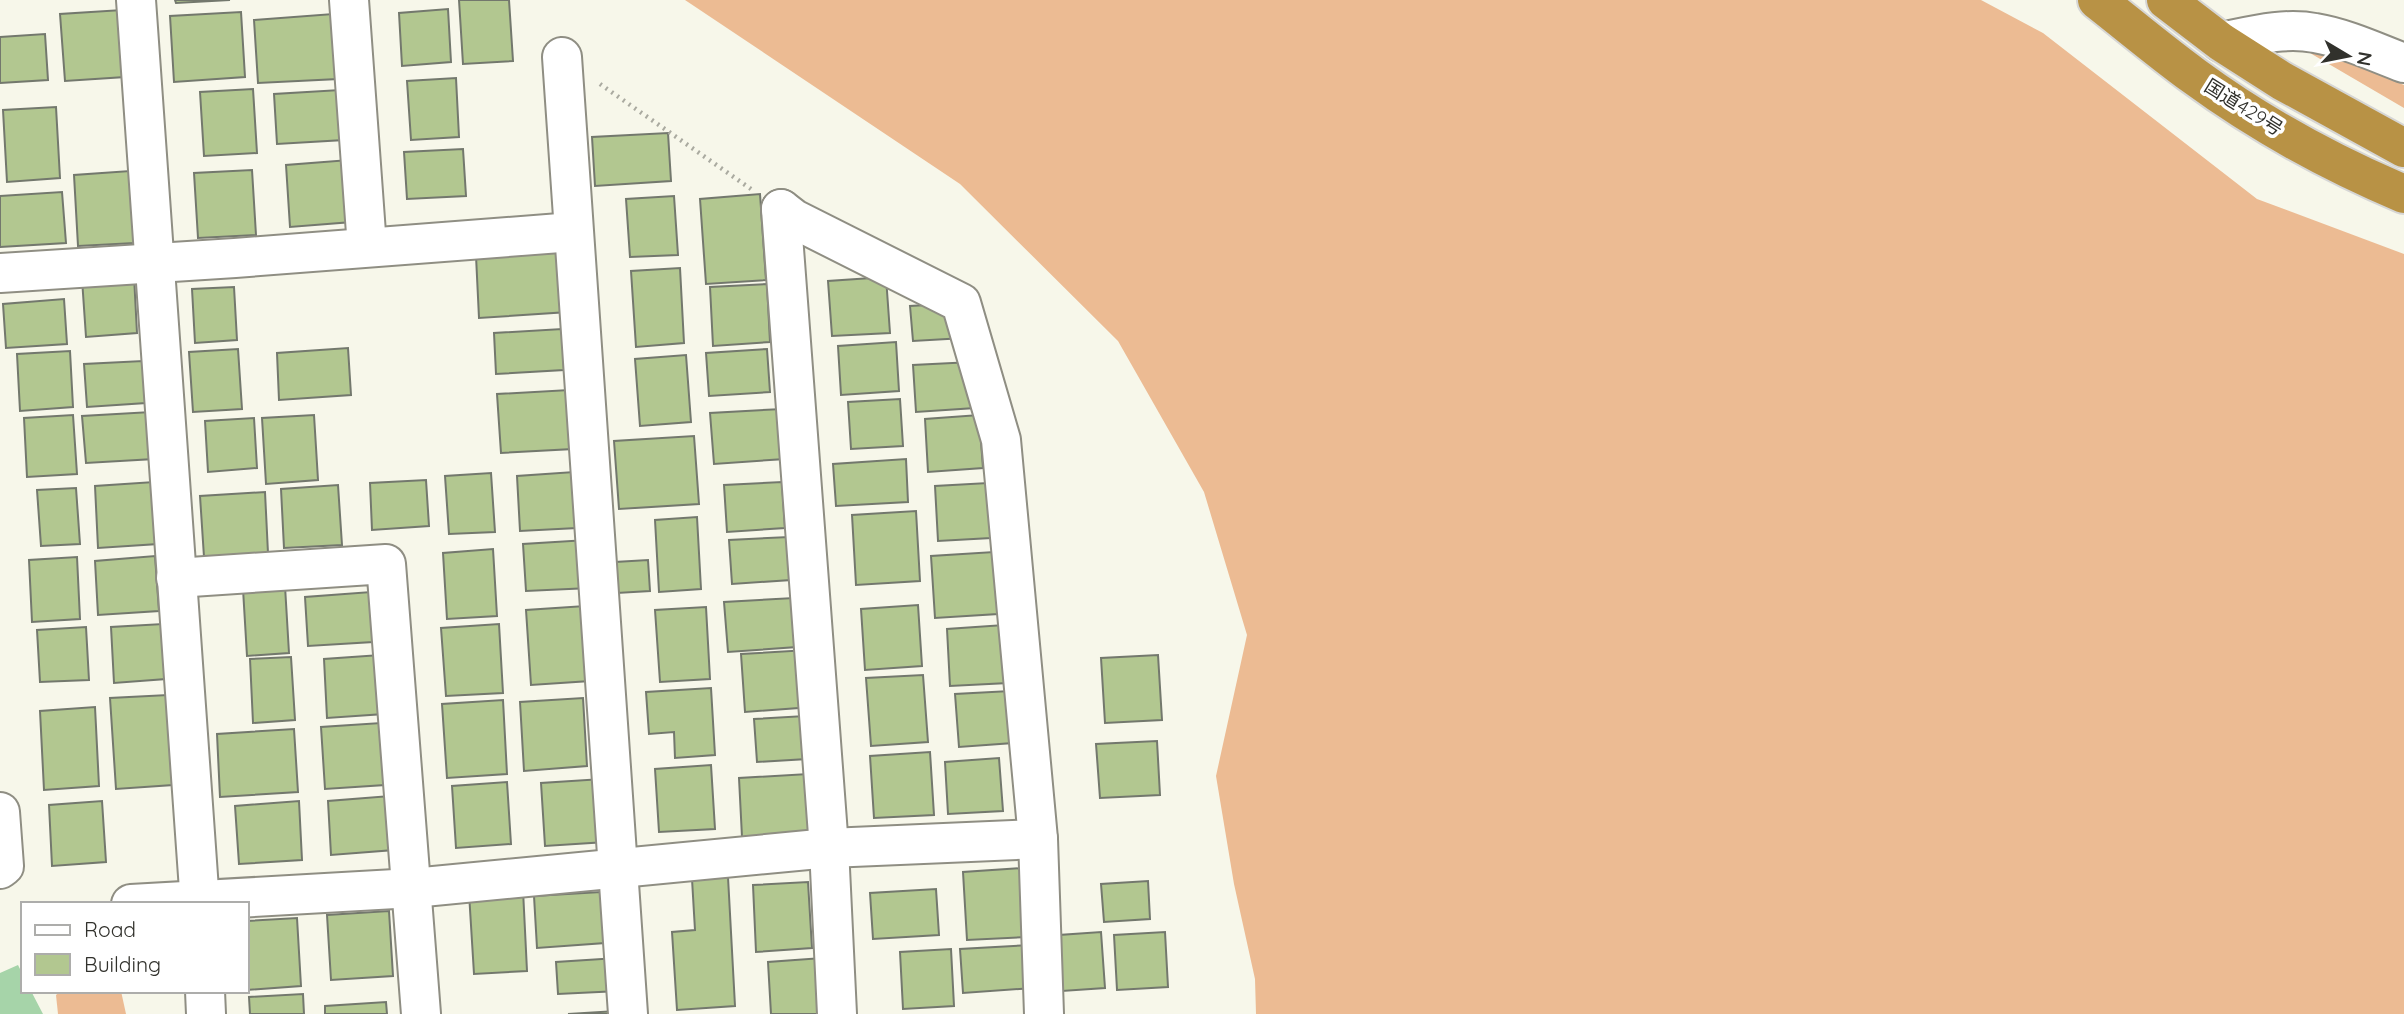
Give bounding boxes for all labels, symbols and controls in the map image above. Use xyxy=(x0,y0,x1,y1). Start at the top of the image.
north arrow xyxy=(2313,21,2383,91)
text: N xyxy=(2352,50,2378,68)
street label: 国道429号 xyxy=(2200,73,2288,141)
legend xyxy=(21,902,248,993)
text: Road xyxy=(84,916,136,942)
text: Building xyxy=(84,951,161,977)

